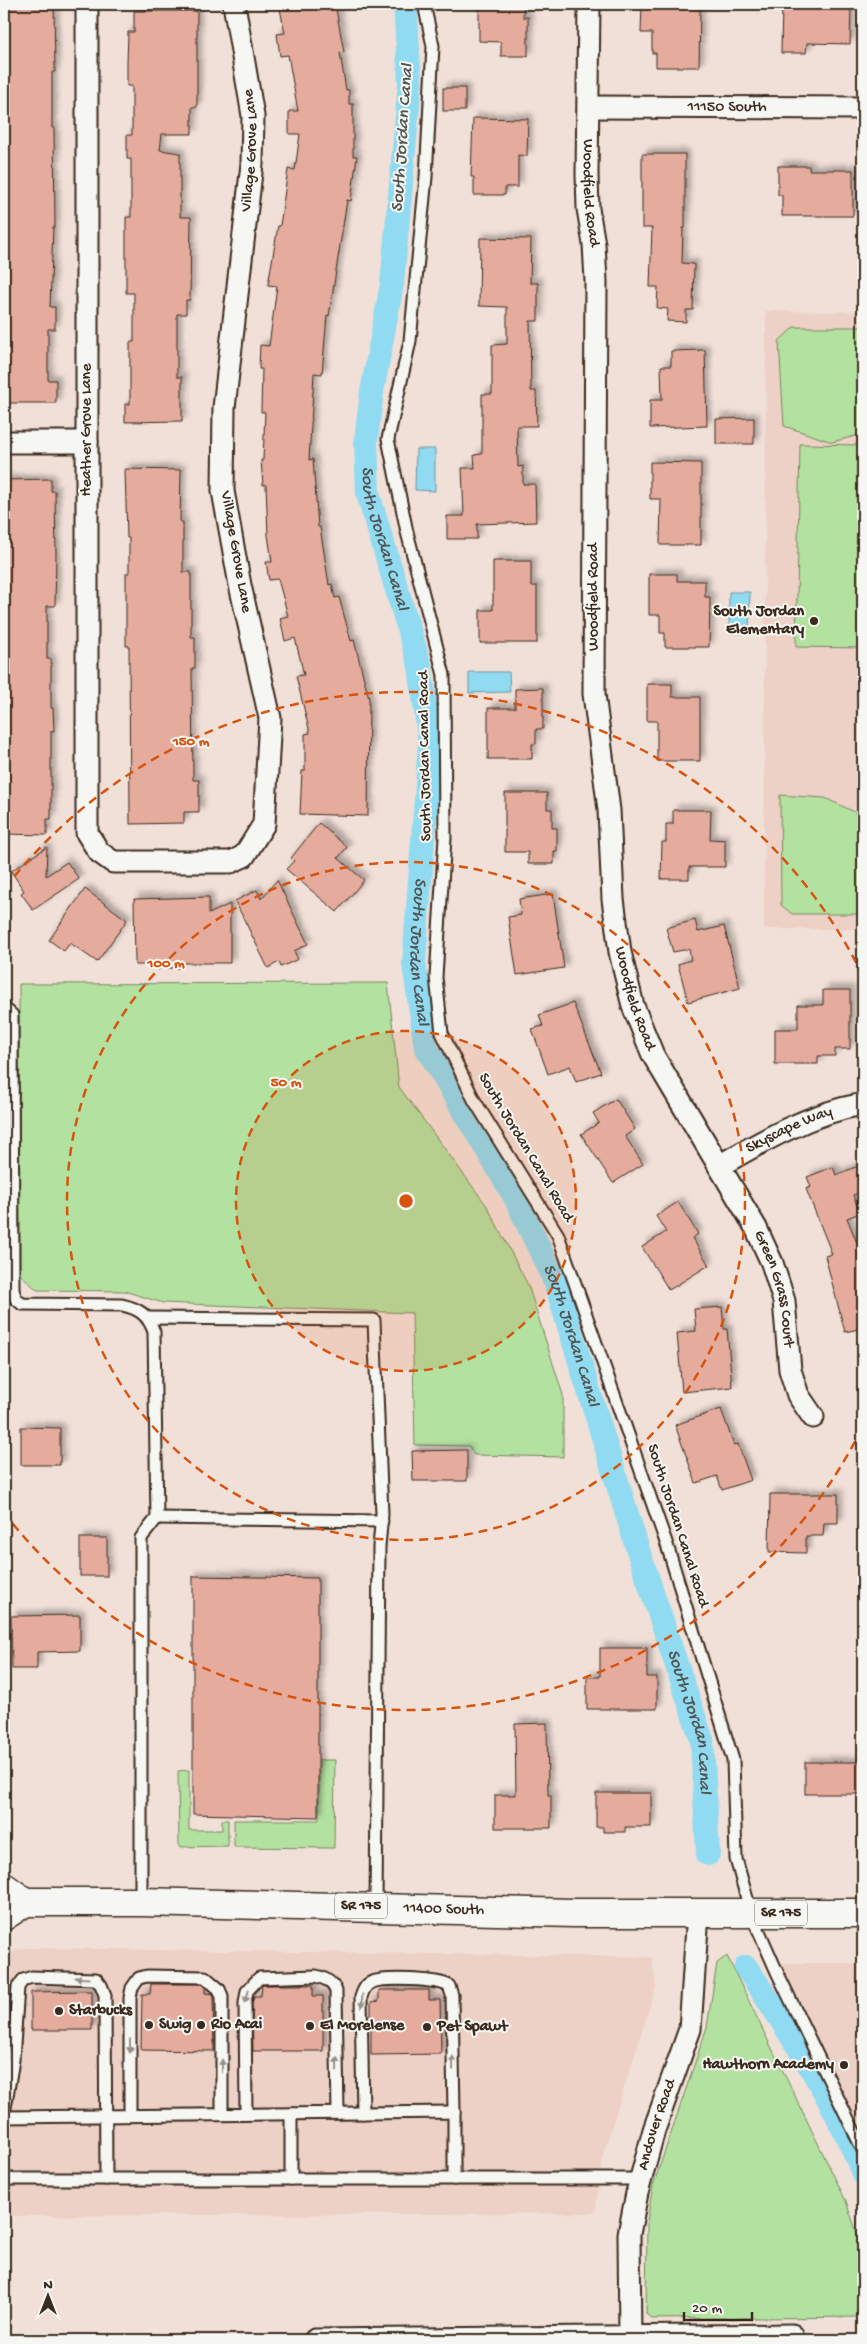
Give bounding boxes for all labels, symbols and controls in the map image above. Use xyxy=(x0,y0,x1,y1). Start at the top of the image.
water label: South Jordan Canal xyxy=(387,62,419,213)
street label: Village Grove Lane xyxy=(237,87,263,214)
street label: 11150 South xyxy=(686,98,767,117)
street label: Woodfield Road xyxy=(577,139,604,250)
street label: Heather Grove Lane xyxy=(78,363,97,496)
water label: South Jordan Canal xyxy=(356,466,413,614)
street label: Village Grove Lane xyxy=(215,489,255,615)
street label: Woodfield Road xyxy=(585,541,604,651)
place label: South Jordan Elementary xyxy=(714,603,804,640)
marker: South Jordan Elementary xyxy=(808,615,820,627)
street label: South Jordan Canal Road xyxy=(415,669,437,841)
text: 150 m xyxy=(172,733,210,751)
water label: South Jordan Canal xyxy=(403,877,433,1028)
street label: Woodfield Road xyxy=(610,945,660,1055)
text: 100 m xyxy=(146,955,185,973)
street label: South Jordan Canal Road xyxy=(473,1070,578,1227)
text: 50 m xyxy=(271,1074,302,1092)
street label: Skyscape Way xyxy=(743,1102,835,1158)
centre of rings xyxy=(397,1192,415,1210)
street label: Green Grass Court xyxy=(749,1227,798,1349)
water label: South Jordan Canal xyxy=(538,1261,604,1410)
street label: South Jordan Canal Road xyxy=(642,1442,713,1612)
water label: South Jordan Canal xyxy=(662,1647,715,1795)
road number: SR 175 xyxy=(335,1894,387,1918)
street label: 11400 South xyxy=(402,1899,485,1920)
road number: SR 175 xyxy=(755,1900,807,1926)
one-way arrow xyxy=(73,1973,89,1981)
one-way arrow xyxy=(243,1989,251,2004)
one-way arrow xyxy=(357,1994,365,2010)
place label: Starbucks xyxy=(69,2002,133,2021)
marker: Starbucks xyxy=(53,2005,65,2017)
place label: Swig xyxy=(159,2016,191,2035)
place label: Rio Acai xyxy=(210,2016,263,2035)
place label: El Morelense xyxy=(320,2017,405,2036)
place label: Pet Spawt xyxy=(436,2018,509,2037)
marker: Swig xyxy=(143,2019,155,2031)
marker: Rio Acai xyxy=(195,2019,207,2031)
marker: El Morelense xyxy=(304,2020,316,2032)
marker: Pet Spawt xyxy=(421,2021,433,2033)
one-way arrow xyxy=(126,2038,134,2054)
one-way arrow xyxy=(449,2055,457,2071)
one-way arrow xyxy=(333,2056,341,2072)
place label: Hawthorn Academy xyxy=(702,2056,834,2075)
one-way arrow xyxy=(218,2057,226,2073)
marker: Hawthorn Academy xyxy=(838,2059,850,2071)
street label: Andover Road xyxy=(634,2075,681,2172)
north arrow xyxy=(22,2272,72,2322)
text: N xyxy=(43,2277,53,2294)
scale bar xyxy=(684,2289,752,2321)
text: 20 m xyxy=(692,2300,722,2318)

